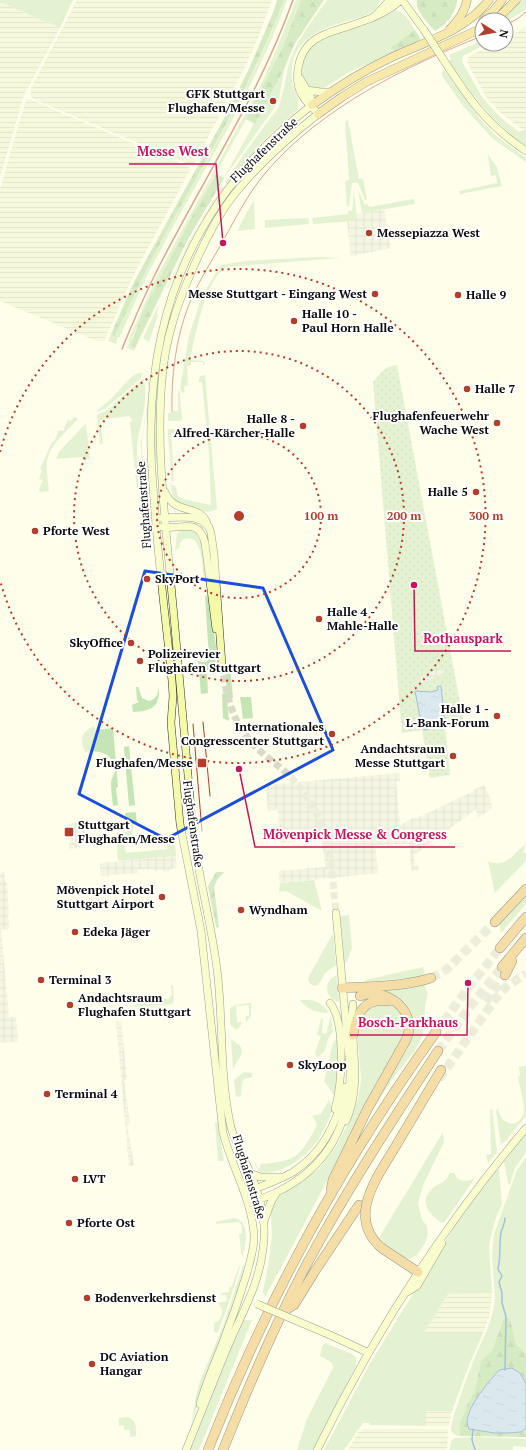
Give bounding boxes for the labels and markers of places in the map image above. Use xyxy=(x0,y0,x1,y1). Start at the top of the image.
place label: GFK Stuttgart Flughafen/Messe xyxy=(168,86,266,115)
marker: GFK Stuttgart Flughafen/Messe xyxy=(268,96,278,106)
callout: Messe West xyxy=(129,139,216,164)
place label: Messepiazza West xyxy=(377,225,480,240)
marker: Messepiazza West xyxy=(364,228,374,238)
place label: Messe Stuttgart - Eingang West xyxy=(188,286,367,301)
place label: Halle 9 xyxy=(466,287,507,302)
marker: Messe Stuttgart - Eingang West xyxy=(370,289,380,299)
marker: Halle 9 xyxy=(453,290,463,300)
place label: Halle 10 - Paul Horn Halle xyxy=(302,306,394,335)
marker: Halle 10 - Paul Horn Halle xyxy=(289,316,299,326)
place label: Halle 7 xyxy=(475,381,516,396)
marker: Halle 7 xyxy=(462,384,472,394)
place label: Flughafenfeuerwehr Wache West xyxy=(373,408,490,437)
place label: Halle 8 - Alfred-Kärcher-Halle xyxy=(174,411,296,440)
marker: Flughafenfeuerwehr Wache West xyxy=(492,418,502,428)
marker: Halle 8 - Alfred-Kärcher-Halle xyxy=(298,421,308,431)
place label: Halle 5 xyxy=(428,484,468,499)
marker: Halle 5 xyxy=(471,487,481,497)
centre of rings xyxy=(232,509,246,523)
place label: Pforte West xyxy=(43,523,110,538)
marker: Pforte West xyxy=(30,526,40,536)
place label: SkyPort xyxy=(155,571,200,586)
marker: SkyPort xyxy=(142,574,152,584)
place label: Halle 4 - Mahle-Halle xyxy=(327,604,399,633)
marker: Halle 4 - Mahle-Halle xyxy=(314,614,324,624)
callout: Rothauspark xyxy=(415,626,511,651)
place label: SkyOffice xyxy=(69,635,124,650)
marker: SkyOffice xyxy=(126,638,136,648)
place label: Polizeirevier Flughafen Stuttgart xyxy=(148,646,261,675)
marker: Polizeirevier Flughafen Stuttgart xyxy=(135,656,145,666)
place label: Halle 1 - L-Bank-Forum xyxy=(406,701,489,730)
marker: Halle 1 - L-Bank-Forum xyxy=(492,711,502,721)
place label: Internationales Congresscenter Stuttgart xyxy=(181,719,325,748)
marker: Internationales Congresscenter Stuttgart xyxy=(327,729,337,739)
place label: Andachtsraum Messe Stuttgart xyxy=(355,741,445,770)
marker: Andachtsraum Messe Stuttgart xyxy=(448,751,458,761)
place label: Flughafen/Messe xyxy=(96,755,194,770)
marker: Flughafen/Messe xyxy=(196,757,208,769)
place label: Stuttgart Flughafen/Messe xyxy=(78,817,176,846)
callout: Mövenpick Messe & Congress xyxy=(255,822,455,847)
marker: Stuttgart Flughafen/Messe xyxy=(63,826,75,838)
place label: Mövenpick Hotel Stuttgart Airport xyxy=(57,882,154,911)
marker: Mövenpick Hotel Stuttgart Airport xyxy=(157,892,167,902)
place label: Wyndham xyxy=(249,902,308,917)
marker: Wyndham xyxy=(236,905,246,915)
place label: Edeka Jäger xyxy=(83,924,151,939)
marker: Edeka Jäger xyxy=(70,927,80,937)
place label: Terminal 3 xyxy=(49,972,112,987)
marker: Terminal 3 xyxy=(36,975,46,985)
place label: Andachtsraum Flughafen Stuttgart xyxy=(78,990,191,1019)
marker: Andachtsraum Flughafen Stuttgart xyxy=(65,1000,75,1010)
callout: Bosch-Parkhaus xyxy=(350,1010,467,1035)
place label: SkyLoop xyxy=(298,1057,347,1072)
marker: SkyLoop xyxy=(285,1060,295,1070)
place label: Terminal 4 xyxy=(55,1086,118,1101)
marker: Terminal 4 xyxy=(42,1089,52,1099)
place label: LVT xyxy=(83,1171,105,1186)
marker: LVT xyxy=(70,1174,80,1184)
place label: Pforte Ost xyxy=(77,1215,135,1230)
marker: Pforte Ost xyxy=(64,1218,74,1228)
place label: Bodenverkehrsdienst xyxy=(95,1290,216,1305)
marker: Bodenverkehrsdienst xyxy=(82,1293,92,1303)
place label: DC Aviation Hangar xyxy=(100,1349,169,1378)
marker: DC Aviation Hangar xyxy=(87,1359,97,1369)

